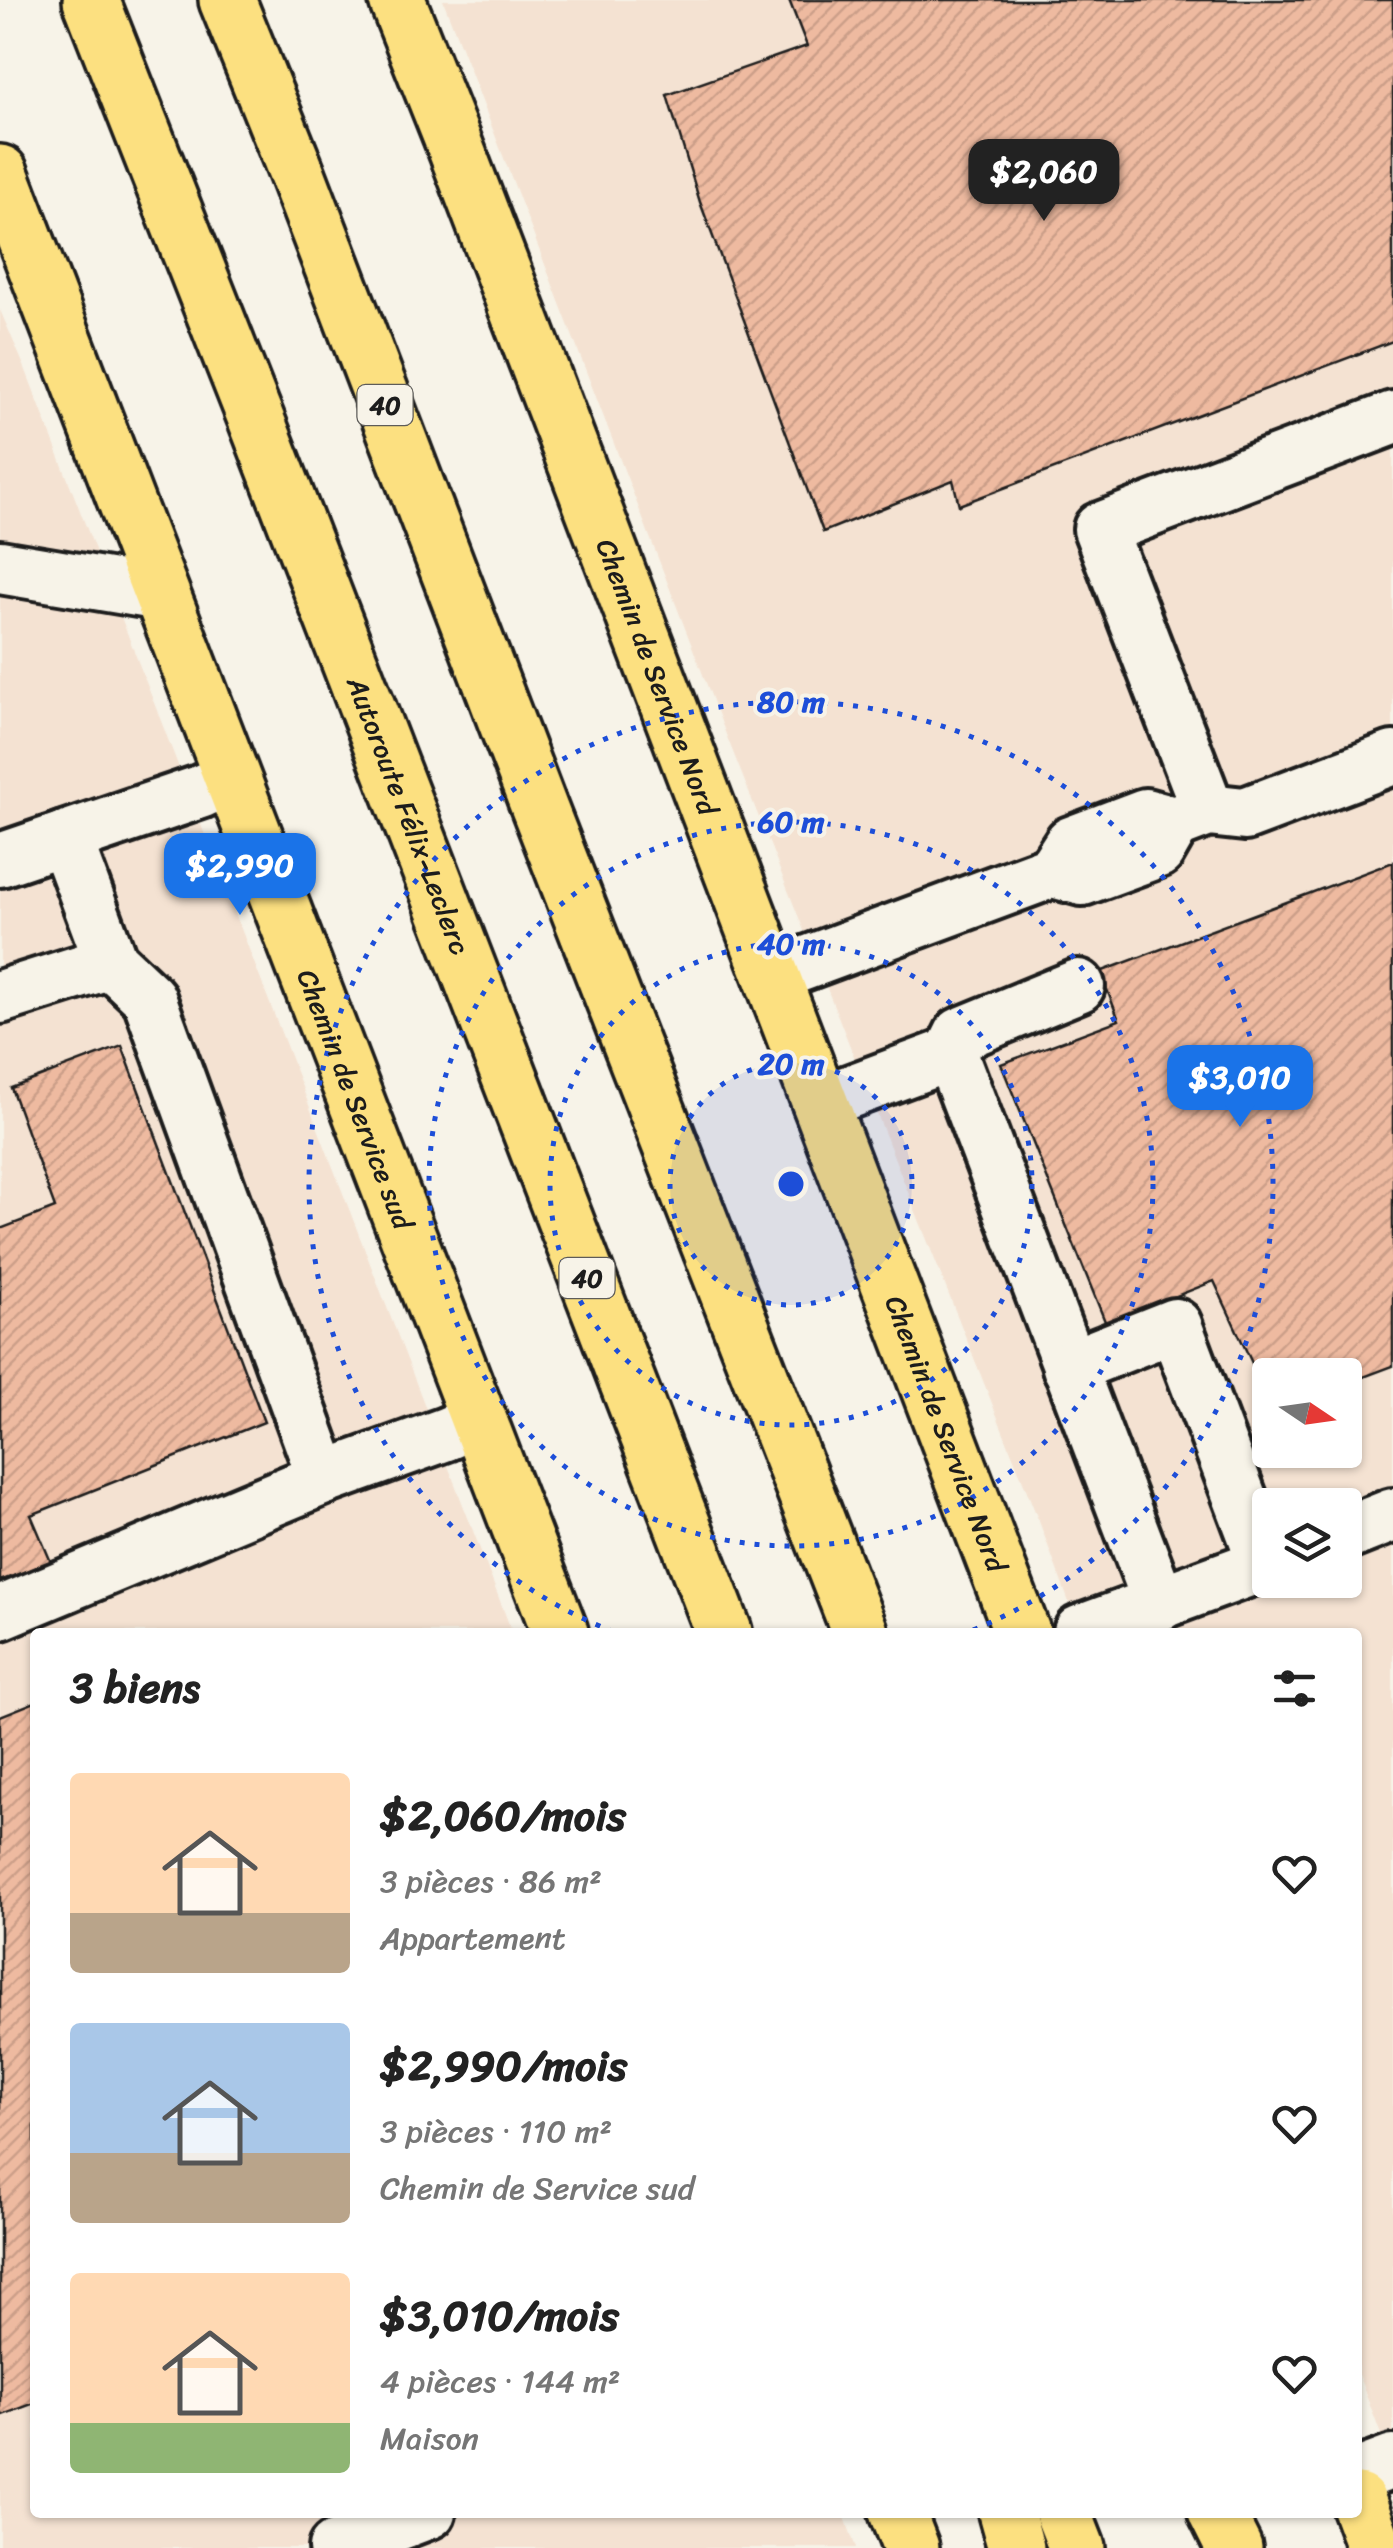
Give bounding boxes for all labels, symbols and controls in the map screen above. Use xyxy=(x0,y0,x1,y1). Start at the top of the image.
pin: $2,060 xyxy=(963,139,1125,224)
text: $2,060 xyxy=(990,143,1098,200)
road number: 40 xyxy=(358,385,412,425)
street label: Chemin de Service Nord xyxy=(582,531,733,824)
street label: Autoroute Félix-Leclerc xyxy=(333,668,485,962)
text: 80 m xyxy=(756,675,825,729)
text: 60 m xyxy=(758,795,824,849)
pin: $2,990 xyxy=(159,833,321,918)
text: $2,990 xyxy=(186,837,294,894)
text: 40 m xyxy=(757,917,825,971)
street label: Chemin de Service sud xyxy=(283,962,429,1239)
text: 20 m xyxy=(757,1037,825,1091)
pin: $3,010 xyxy=(1159,1045,1321,1130)
text: $3,010 xyxy=(1189,1049,1291,1106)
centre of rings xyxy=(773,1166,809,1202)
road number: 40 xyxy=(560,1258,614,1298)
street label: Chemin de Service Nord xyxy=(871,1288,1022,1581)
north arrow xyxy=(1252,1358,1362,1468)
map controls xyxy=(1252,1358,1362,1598)
button: layers xyxy=(1252,1488,1362,1598)
text: 3 biens xyxy=(70,1651,200,1725)
icon: filters xyxy=(1267,1661,1322,1716)
text: $2,060/mois xyxy=(380,1779,626,1853)
icon: home xyxy=(150,1813,270,1933)
icon: heart xyxy=(1267,1846,1322,1901)
text: 3 pièces · 86 m² xyxy=(380,1853,602,1910)
text: Appartement xyxy=(380,1910,566,1967)
text: $2,990/mois xyxy=(380,2029,627,2103)
icon: home xyxy=(150,2063,270,2183)
icon: heart xyxy=(1267,2096,1322,2151)
text: 3 pièces · 110 m² xyxy=(380,2103,612,2160)
text: Chemin de Service sud xyxy=(380,2160,695,2217)
text: $3,010/mois xyxy=(380,2279,619,2353)
icon: home xyxy=(150,2313,270,2433)
icon: heart xyxy=(1267,2346,1322,2401)
text: 4 pièces · 144 m² xyxy=(380,2353,620,2410)
text: Maison xyxy=(380,2410,479,2467)

